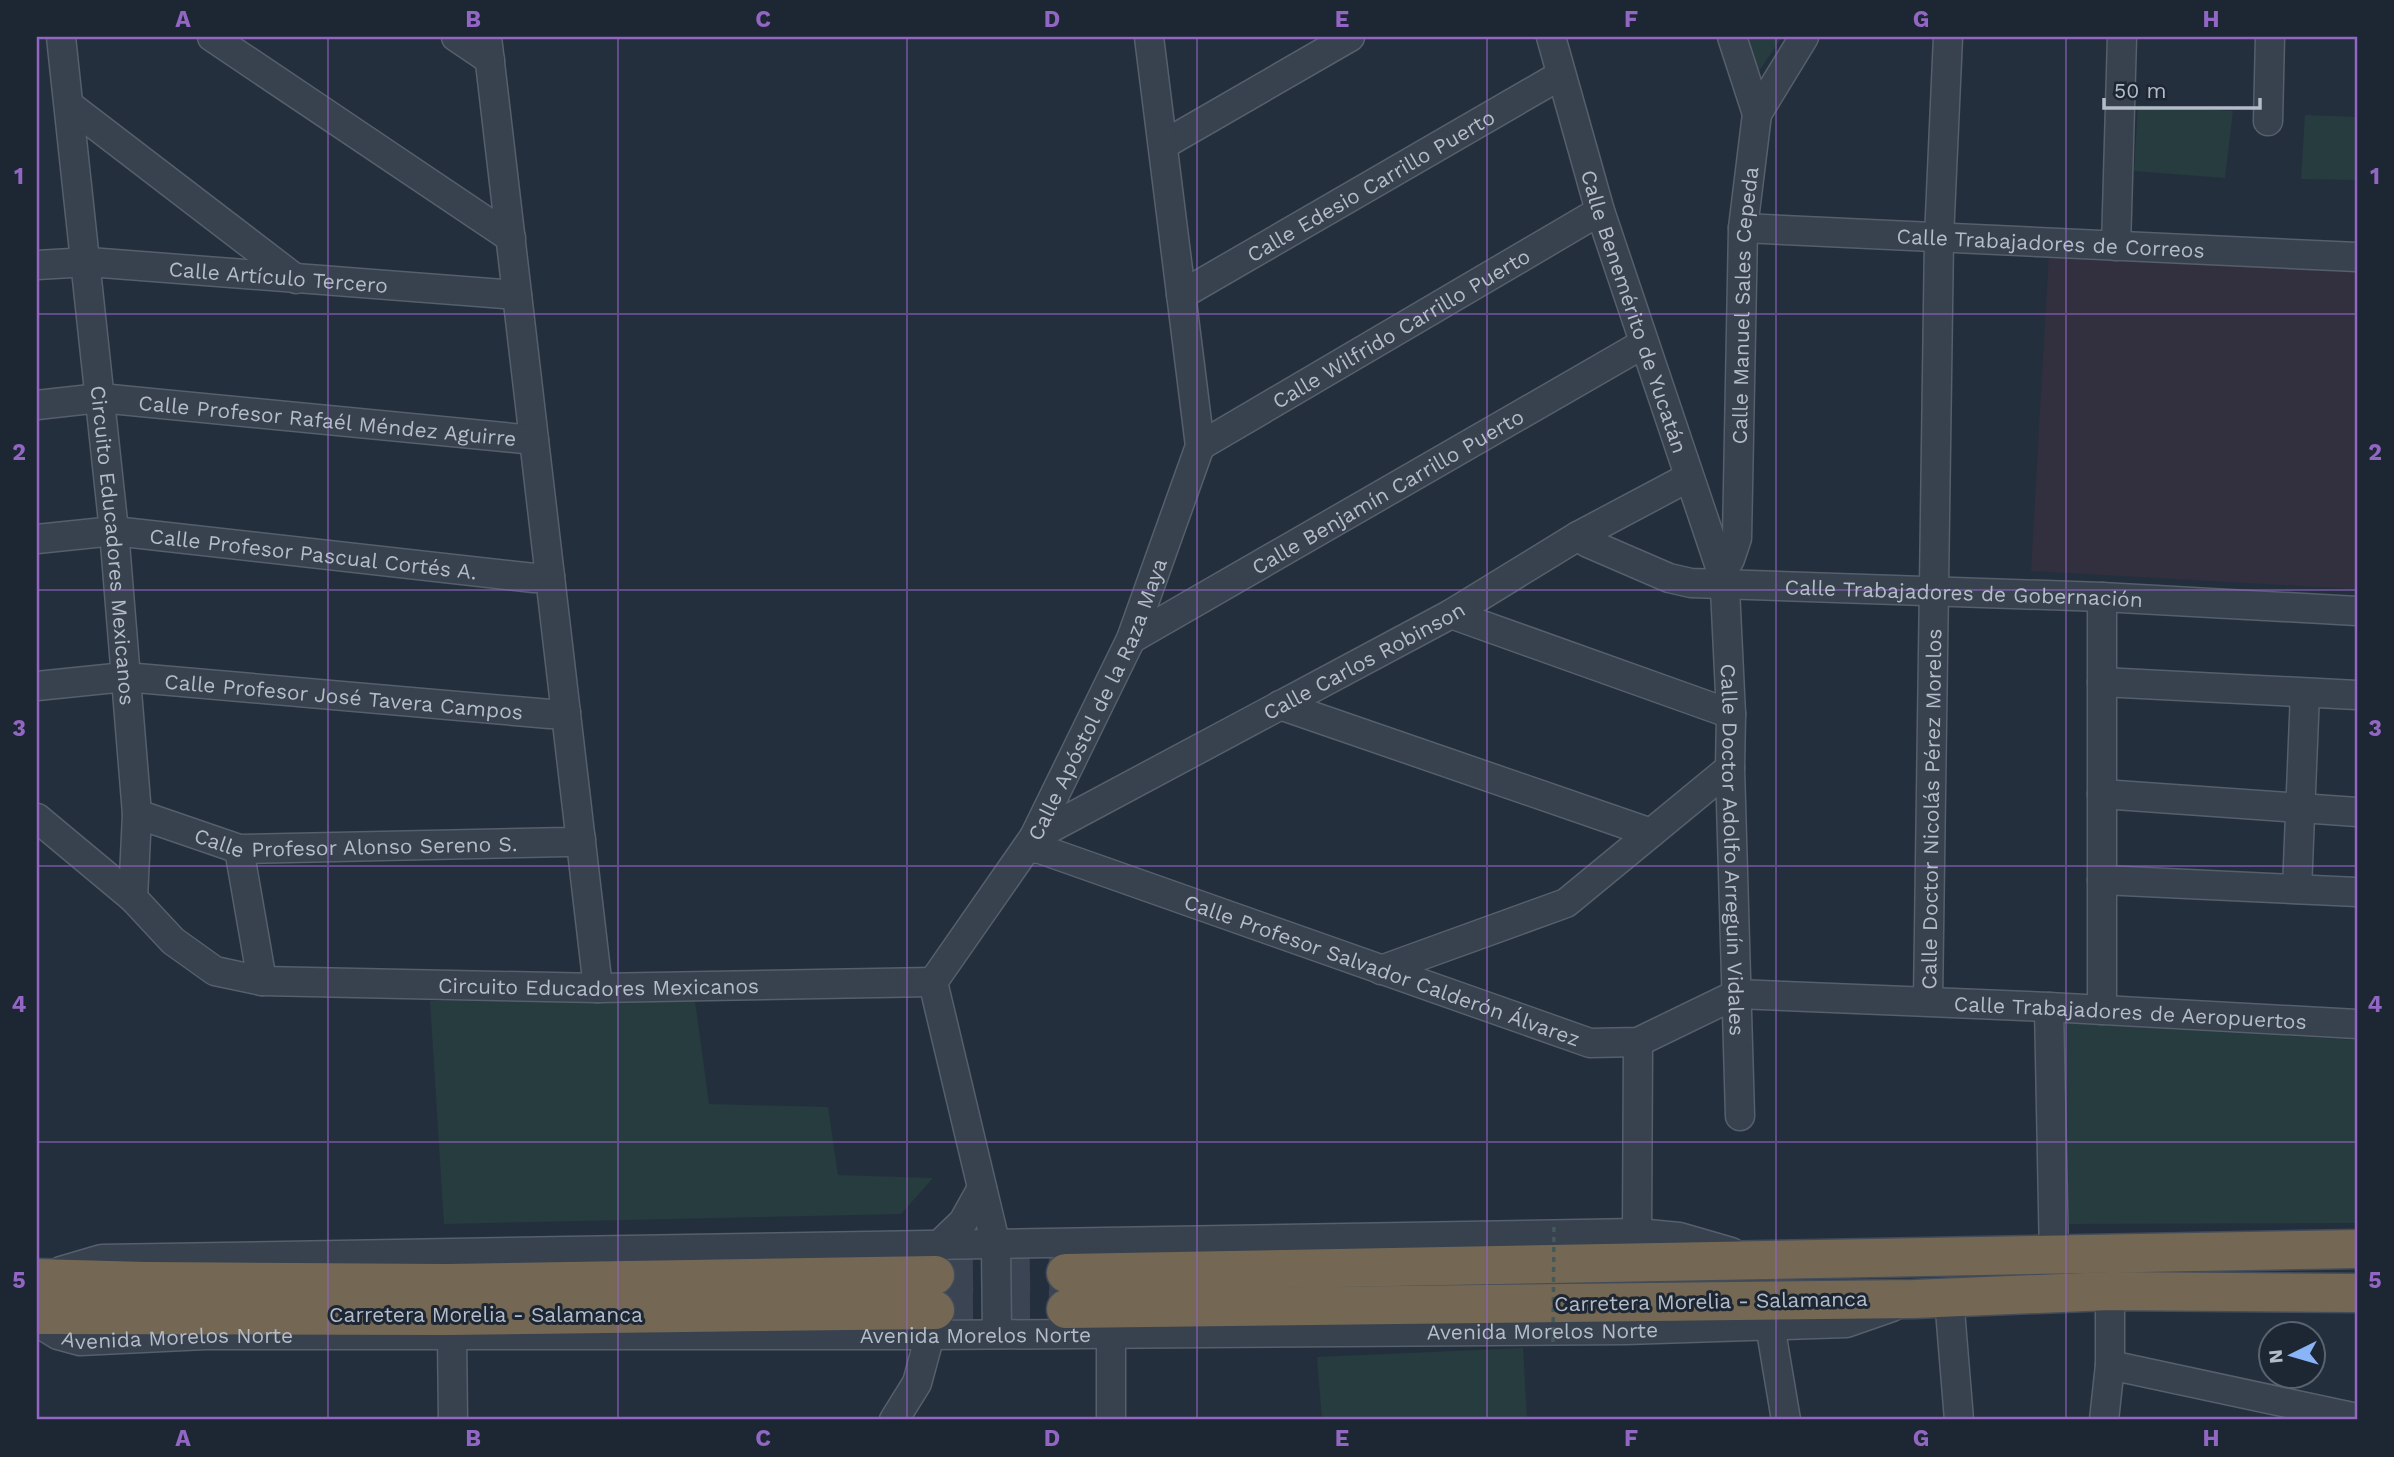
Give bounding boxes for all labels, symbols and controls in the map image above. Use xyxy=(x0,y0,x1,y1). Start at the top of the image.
text: A xyxy=(175,6,191,33)
text: B xyxy=(465,6,481,33)
text: C xyxy=(755,6,771,33)
text: D xyxy=(1044,6,1060,33)
text: E xyxy=(1335,6,1349,33)
text: F xyxy=(1624,6,1638,33)
text: G xyxy=(1913,6,1929,33)
text: H xyxy=(2202,6,2220,33)
scale bar xyxy=(2104,66,2259,110)
text: 50 m xyxy=(2114,78,2166,103)
street label: Calle Edesio Carrillo Puerto xyxy=(1242,104,1499,267)
text: 1 xyxy=(14,163,24,190)
text: 1 xyxy=(2370,163,2380,190)
street label: Calle Manuel Sales Cepeda xyxy=(1726,165,1763,445)
street label: Calle Benemérito de Yucatán xyxy=(1577,167,1693,456)
street label: Calle Trabajadores de Correos xyxy=(1896,223,2205,262)
street label: Calle Wilfrido Carrillo Puerto xyxy=(1268,243,1534,413)
street label: Calle Artículo Tercero xyxy=(168,256,389,298)
street label: Circuito Educadores Mexicanos xyxy=(86,384,141,706)
street label: Calle Profesor Rafaél Méndez Aguirre xyxy=(137,389,518,451)
street label: Calle Benjamín Carrillo Puerto xyxy=(1247,403,1528,579)
text: 2 xyxy=(12,439,26,466)
text: 2 xyxy=(2368,439,2382,466)
street label: Calle Profesor Pascual Cortés A. xyxy=(148,523,478,584)
street label: Calle Apóstol de la Raza Maya xyxy=(1022,555,1171,844)
street label: Calle Trabajadores de Gobernación xyxy=(1784,574,2144,612)
street label: Calle Carlos Robinson xyxy=(1259,596,1469,725)
street label: Calle Doctor Nicolás Pérez Morelos xyxy=(1916,628,1946,990)
street label: Calle Doctor Adolfo Arreguín Vidales xyxy=(1716,663,1750,1036)
street label: Calle Profesor José Tavera Campos xyxy=(163,668,524,724)
text: 3 xyxy=(12,715,26,742)
text: 3 xyxy=(2368,715,2382,742)
street label: Calle Profesor Alonso Sereno S. xyxy=(191,822,518,862)
street label: Calle Profesor Salvador Calderón Álvarez xyxy=(1181,888,1584,1051)
street label: Circuito Educadores Mexicanos xyxy=(438,972,759,1001)
text: 4 xyxy=(12,991,27,1018)
street label: Calle Trabajadores de Aeropuertos xyxy=(1953,991,2307,1034)
text: 4 xyxy=(2368,991,2383,1018)
text: 5 xyxy=(12,1267,26,1294)
text: 5 xyxy=(2368,1267,2382,1294)
street label: Carretera Morelia - Salamanca xyxy=(1554,1286,1868,1316)
street label: Carretera Morelia - Salamanca xyxy=(329,1302,643,1327)
street label: Avenida Morelos Norte xyxy=(1427,1316,1658,1344)
north arrow xyxy=(2258,1320,2328,1390)
street label: Avenida Morelos Norte xyxy=(860,1321,1091,1348)
street label: Avenida Morelos Norte xyxy=(59,1322,293,1354)
text: N xyxy=(2263,1348,2288,1364)
text: A xyxy=(175,1425,191,1452)
text: B xyxy=(465,1425,481,1452)
text: C xyxy=(755,1425,771,1452)
text: D xyxy=(1044,1425,1060,1452)
text: E xyxy=(1335,1425,1349,1452)
text: F xyxy=(1624,1425,1638,1452)
text: G xyxy=(1913,1425,1929,1452)
text: H xyxy=(2202,1425,2220,1452)

